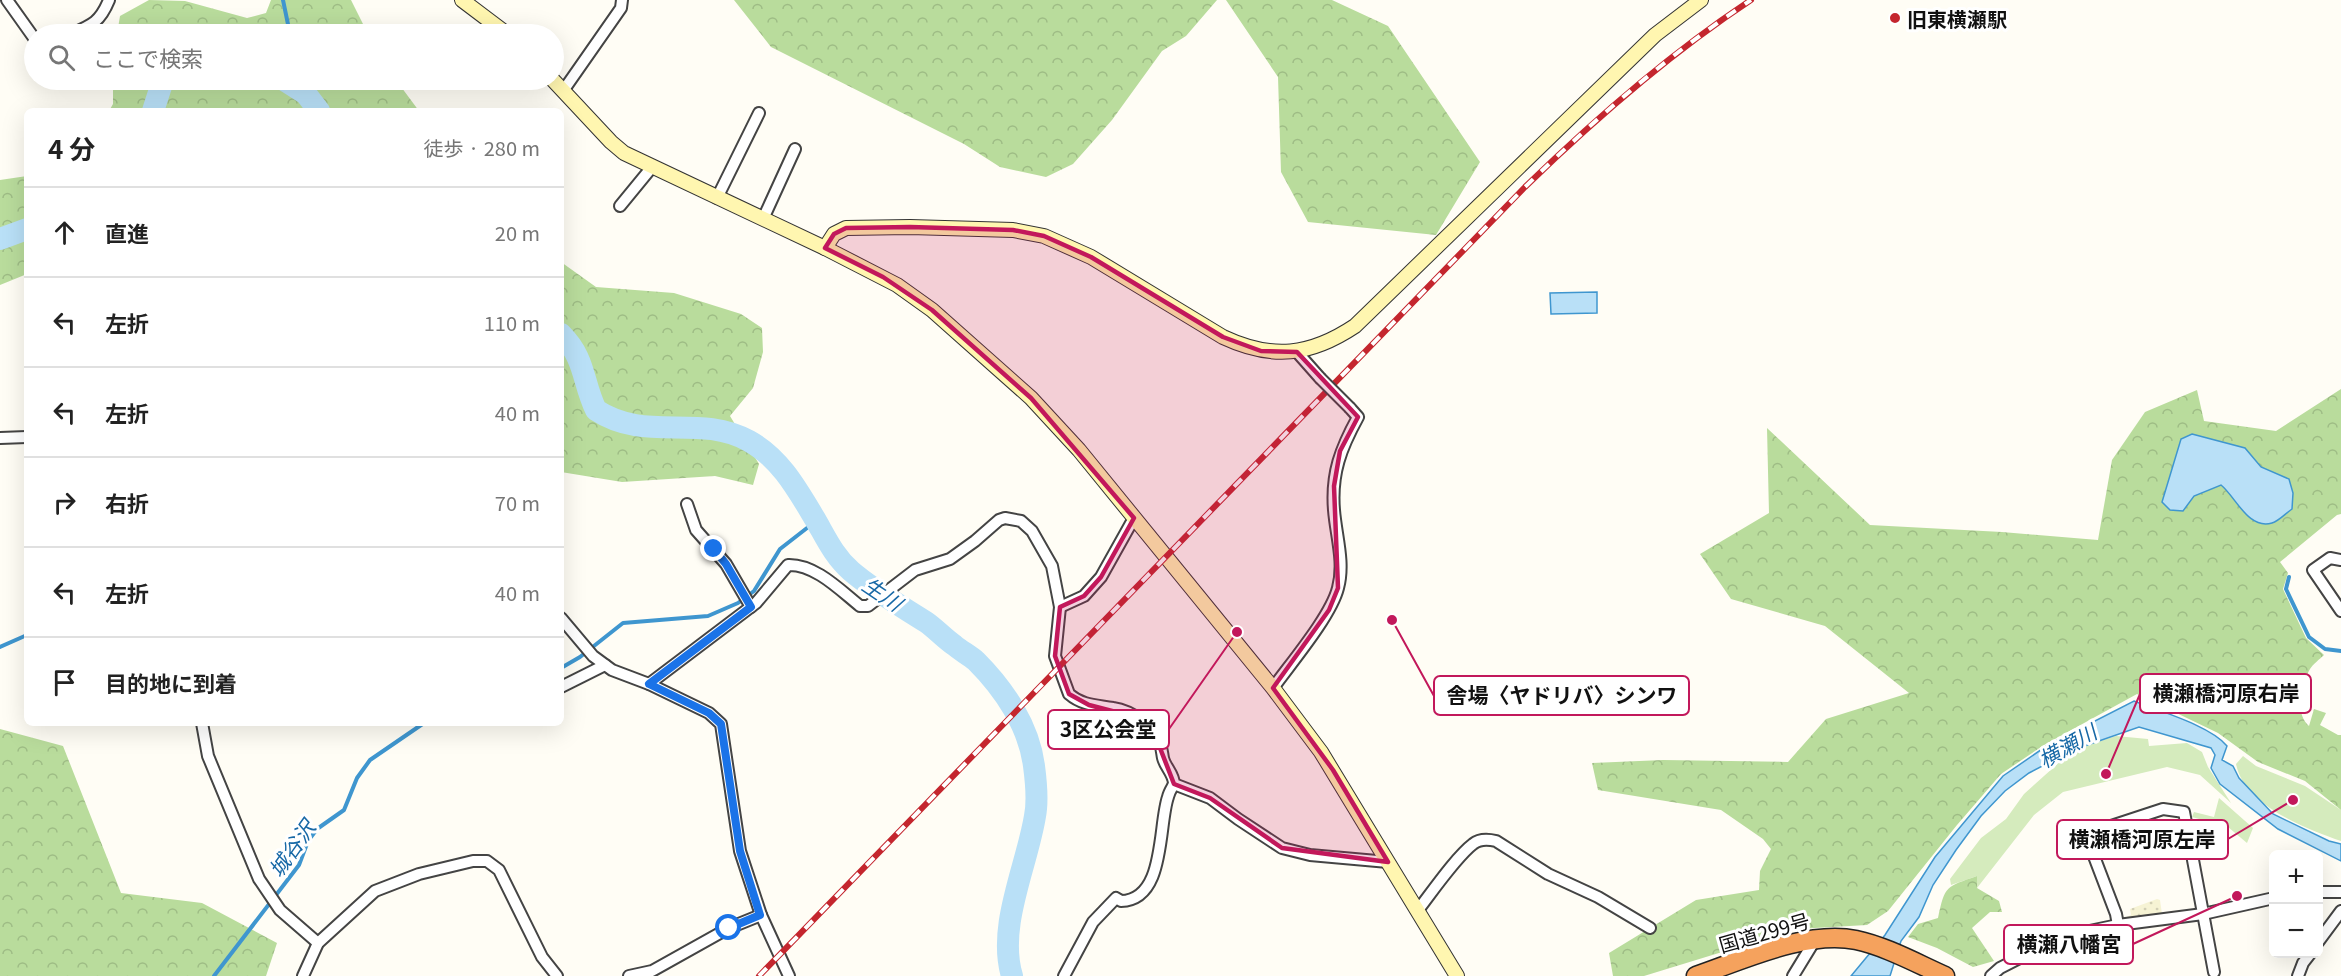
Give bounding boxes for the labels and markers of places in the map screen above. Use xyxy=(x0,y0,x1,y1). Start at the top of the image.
place label: 旧東横瀬駅 xyxy=(1907,4,2007,33)
marker: 旧東横瀬駅 xyxy=(1888,11,1902,25)
callout: 横瀬橋河原右岸 xyxy=(2140,674,2311,713)
callout: 舎場〈ヤドリバ〉シンワ xyxy=(1434,676,1689,715)
callout: 3区公会堂 xyxy=(1048,710,1169,749)
callout: 横瀬橋河原左岸 xyxy=(2057,820,2228,859)
callout: 横瀬八幡宮 xyxy=(2004,925,2133,964)

